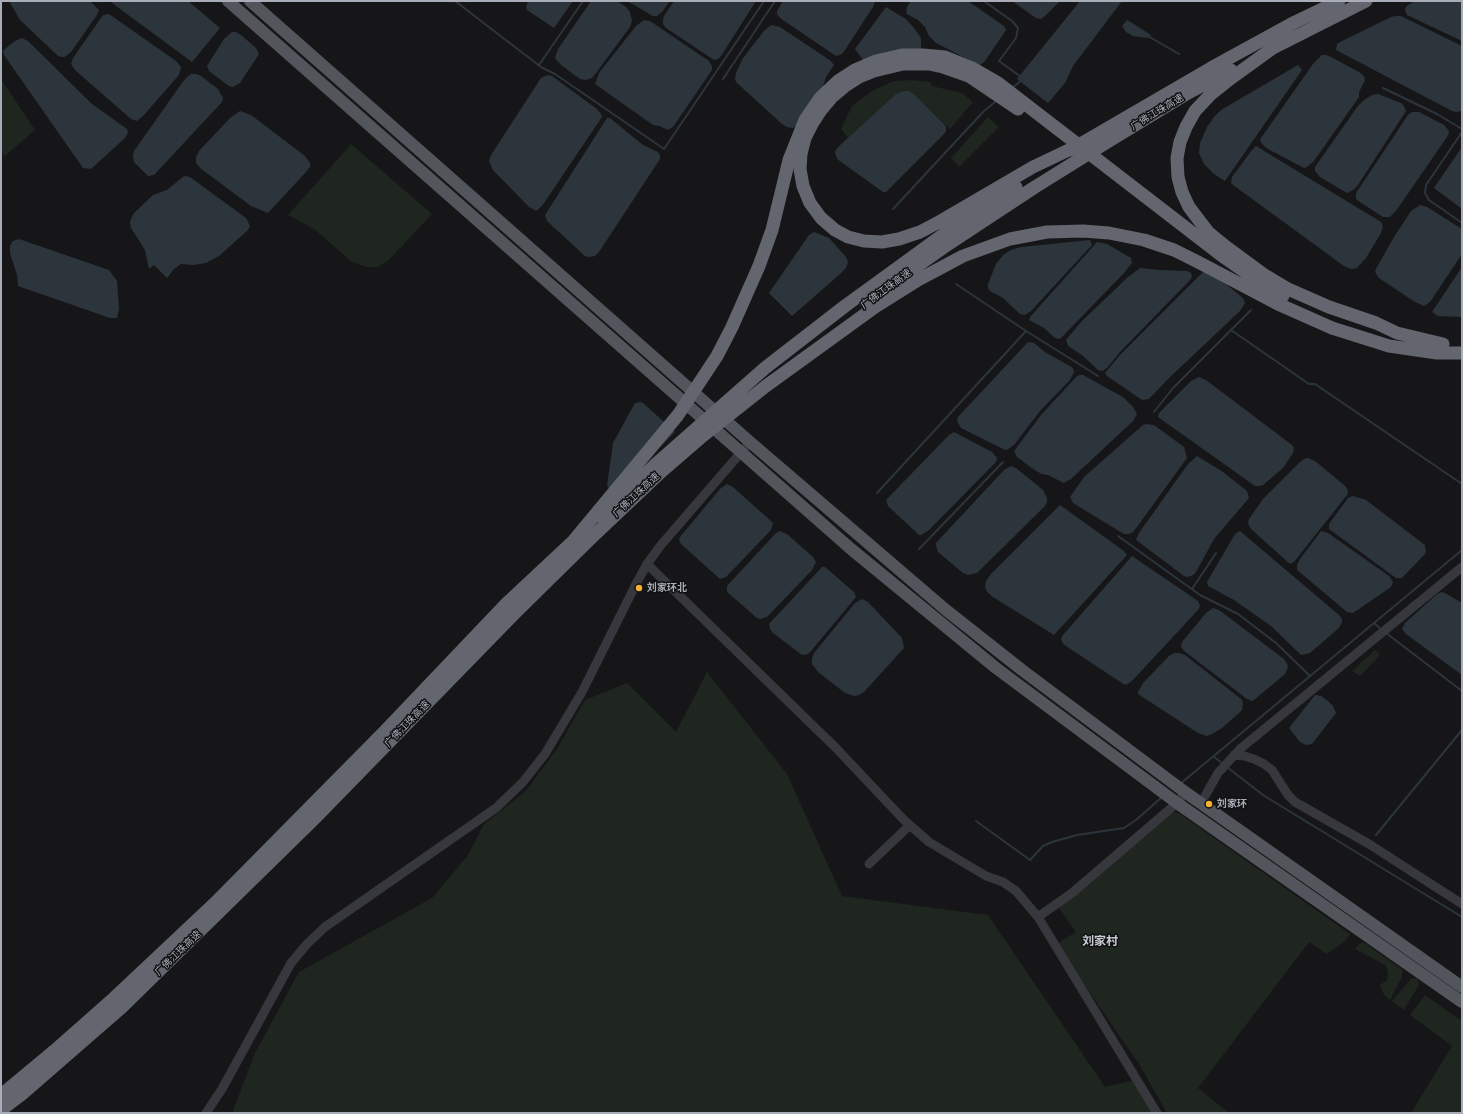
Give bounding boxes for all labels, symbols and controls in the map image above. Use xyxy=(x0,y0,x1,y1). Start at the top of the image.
street label: 广佛江珠高速 xyxy=(1128,91,1186,133)
street label: 广佛江珠高速 xyxy=(858,267,914,311)
street label: 广佛江珠高速 xyxy=(610,470,662,520)
place label: 刘家环北 xyxy=(647,582,687,594)
marker: 刘家环北 xyxy=(634,583,644,593)
street label: 广佛江珠高速 xyxy=(382,698,432,750)
place label: 刘家环 xyxy=(1217,798,1247,810)
marker: 刘家环 xyxy=(1204,799,1214,809)
street label: 广佛江珠高速 xyxy=(152,928,204,978)
district label: 刘家村 xyxy=(1082,934,1118,948)

